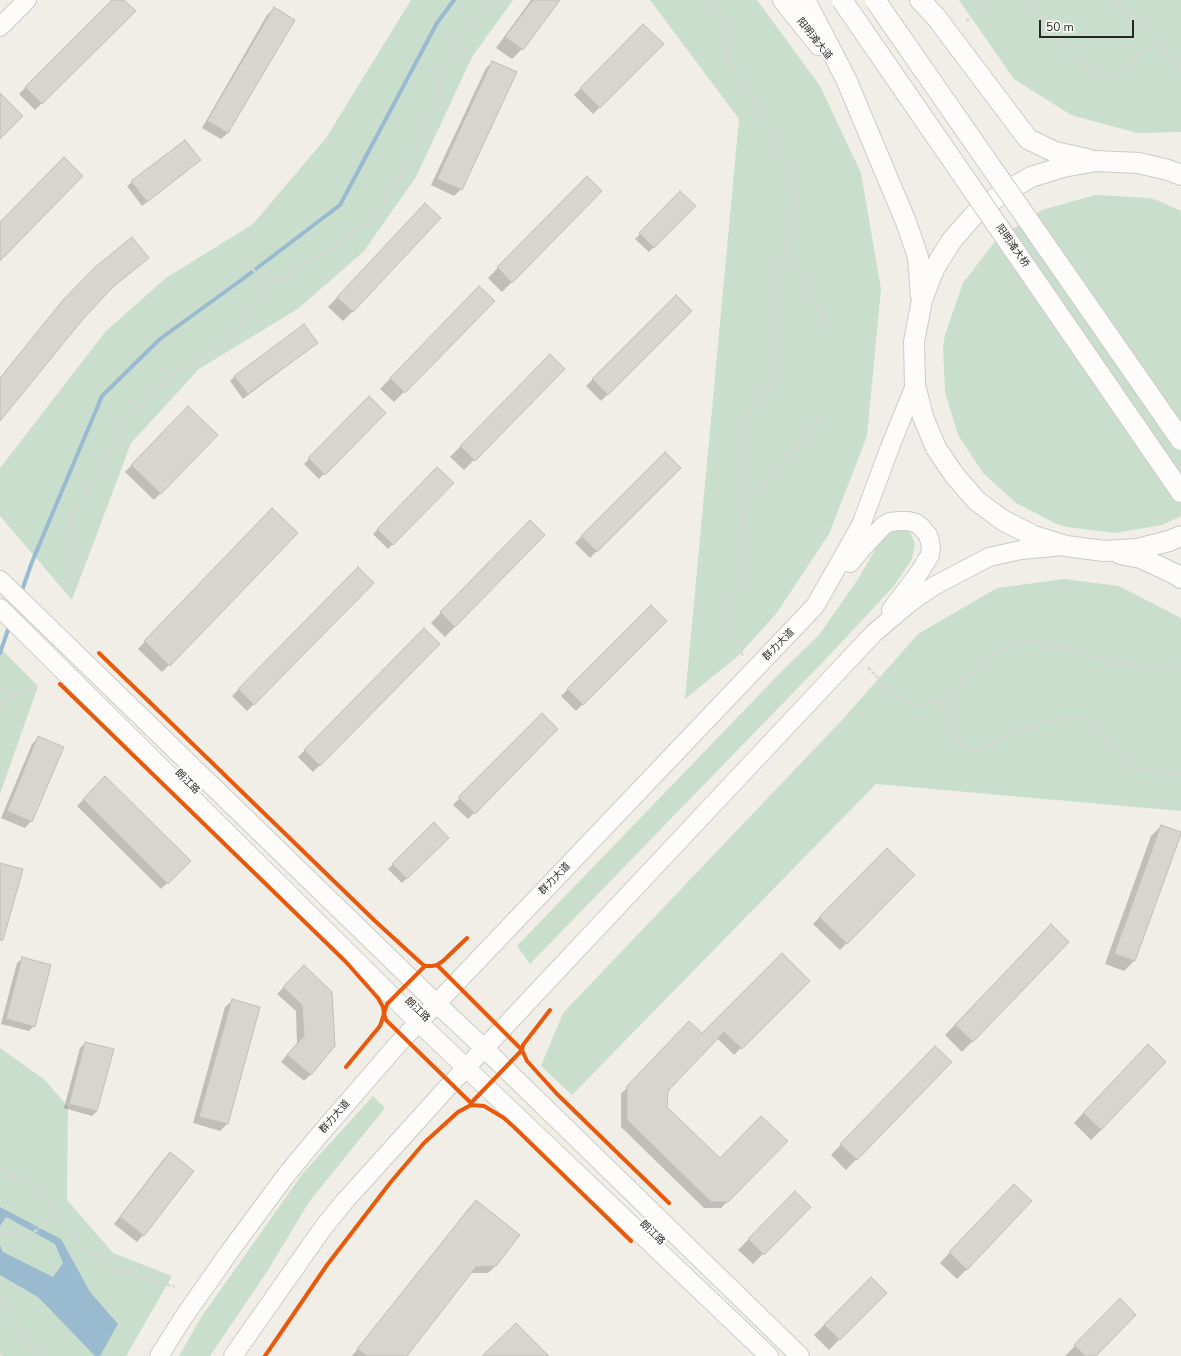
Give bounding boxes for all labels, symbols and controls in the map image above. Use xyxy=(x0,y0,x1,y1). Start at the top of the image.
scale bar xyxy=(1041,12,1136,38)
street label: 阳明滩大道 xyxy=(794,16,834,62)
text: 50 m xyxy=(1046,19,1074,35)
street label: 阳明滩大桥 xyxy=(993,222,1031,270)
street label: 群力大道 xyxy=(761,626,797,664)
street label: 朗江路 xyxy=(172,767,202,797)
street label: 群力大道 xyxy=(537,860,573,898)
street label: 朗江路 xyxy=(402,995,432,1025)
street label: 群力大道 xyxy=(317,1098,353,1136)
street label: 朗江路 xyxy=(637,1218,667,1248)

